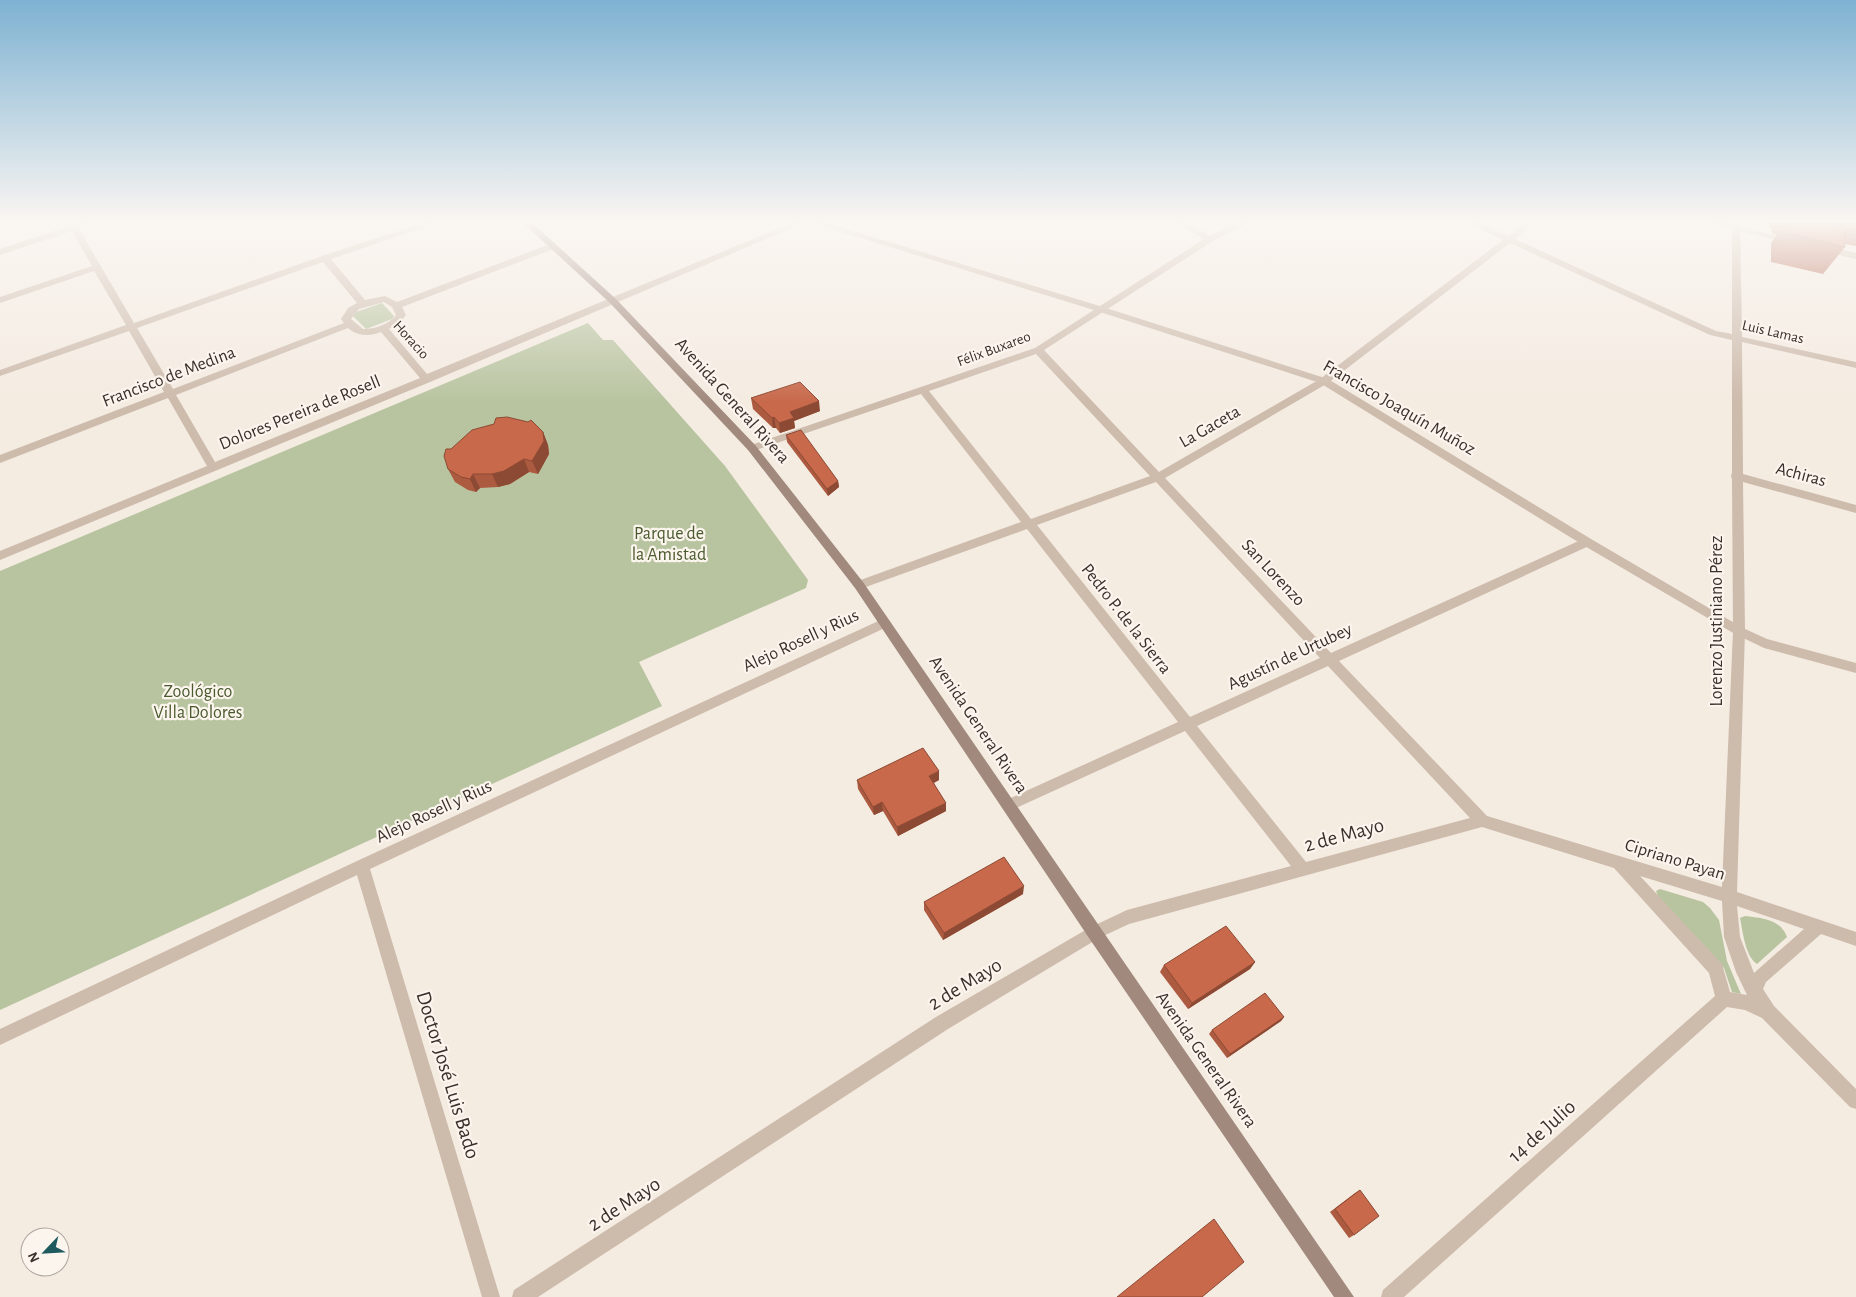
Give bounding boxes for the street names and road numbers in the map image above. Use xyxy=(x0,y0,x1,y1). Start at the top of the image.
street label: Horacio xyxy=(390,318,432,362)
street label: Luis Lamas xyxy=(1741,318,1805,346)
street label: Félix Buxareo xyxy=(955,329,1033,369)
street label: Avenida General Rivera xyxy=(671,335,793,467)
street label: Francisco de Medina xyxy=(100,343,238,411)
street label: Francisco Joaquín Muñoz xyxy=(1320,357,1478,459)
street label: Dolores Pereira de Rosell xyxy=(217,372,383,454)
street label: La Gaceta xyxy=(1176,402,1244,452)
street label: Achiras xyxy=(1774,460,1828,490)
street label: San Lorenzo xyxy=(1238,536,1308,610)
street label: Lorenzo Justiniano Pérez xyxy=(1708,536,1726,706)
street label: Pedro P. de la Sierra xyxy=(1078,561,1174,677)
street label: Alejo Rosell y Rius xyxy=(740,606,862,676)
street label: Agustín de Urtubey xyxy=(1225,620,1355,694)
street label: Avenida General Rivera xyxy=(925,653,1031,797)
street label: Alejo Rosell y Rius xyxy=(373,777,495,847)
street label: 2 de Mayo xyxy=(1302,814,1386,856)
street label: Cipriano Payan xyxy=(1623,836,1727,884)
street label: 2 de Mayo xyxy=(925,954,1005,1014)
street label: Doctor José Luis Bado xyxy=(413,989,483,1161)
street label: Avenida General Rivera xyxy=(1152,989,1260,1131)
street label: 14 de Julio xyxy=(1504,1096,1580,1166)
street label: 2 de Mayo xyxy=(584,1173,664,1235)

